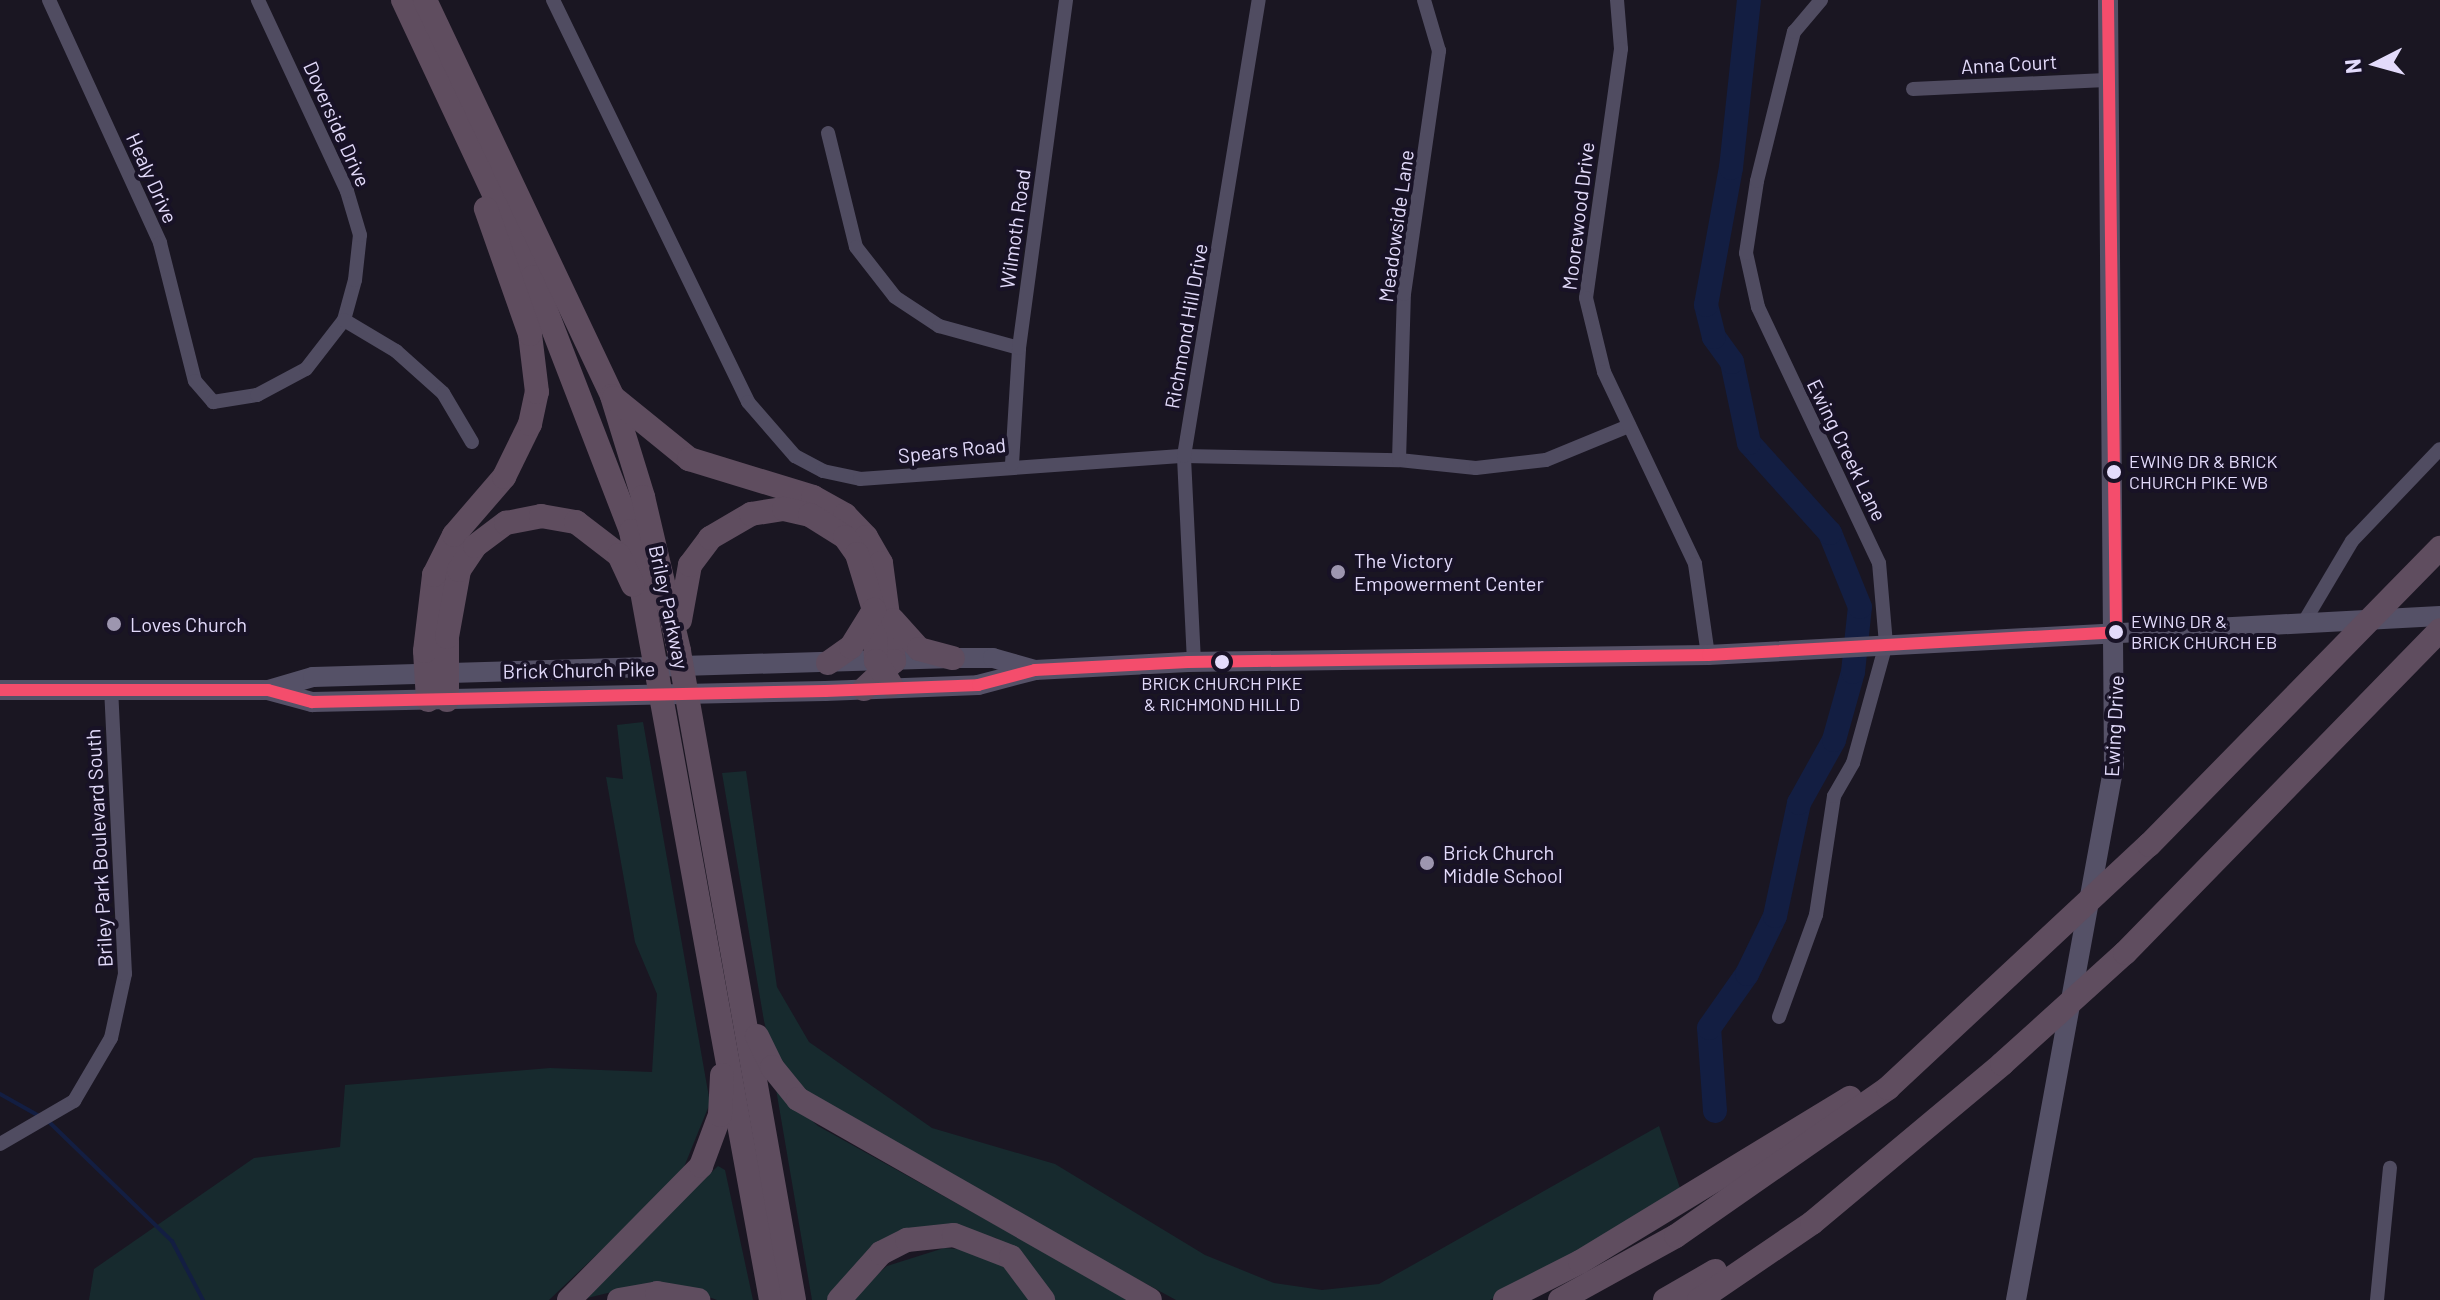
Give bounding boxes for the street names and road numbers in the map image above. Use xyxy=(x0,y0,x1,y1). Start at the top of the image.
street label: Anna Court xyxy=(1960,49,2058,79)
street label: Doverside Drive xyxy=(299,58,375,190)
street label: Healy Drive xyxy=(121,129,183,227)
street label: Moorewood Drive xyxy=(1557,141,1599,291)
street label: Meadowside Lane xyxy=(1373,148,1419,304)
street label: Wilmoth Road xyxy=(995,168,1035,290)
street label: Richmond Hill Drive xyxy=(1160,242,1212,410)
street label: Ewing Creek Lane xyxy=(1802,375,1892,525)
street label: Spears Road xyxy=(897,432,1007,468)
street label: Briley Parkway xyxy=(644,543,694,671)
street label: Brick Church Pike xyxy=(503,657,655,683)
street label: Ewing Drive xyxy=(2099,675,2129,777)
street label: Briley Park Boulevard South xyxy=(81,728,117,968)

